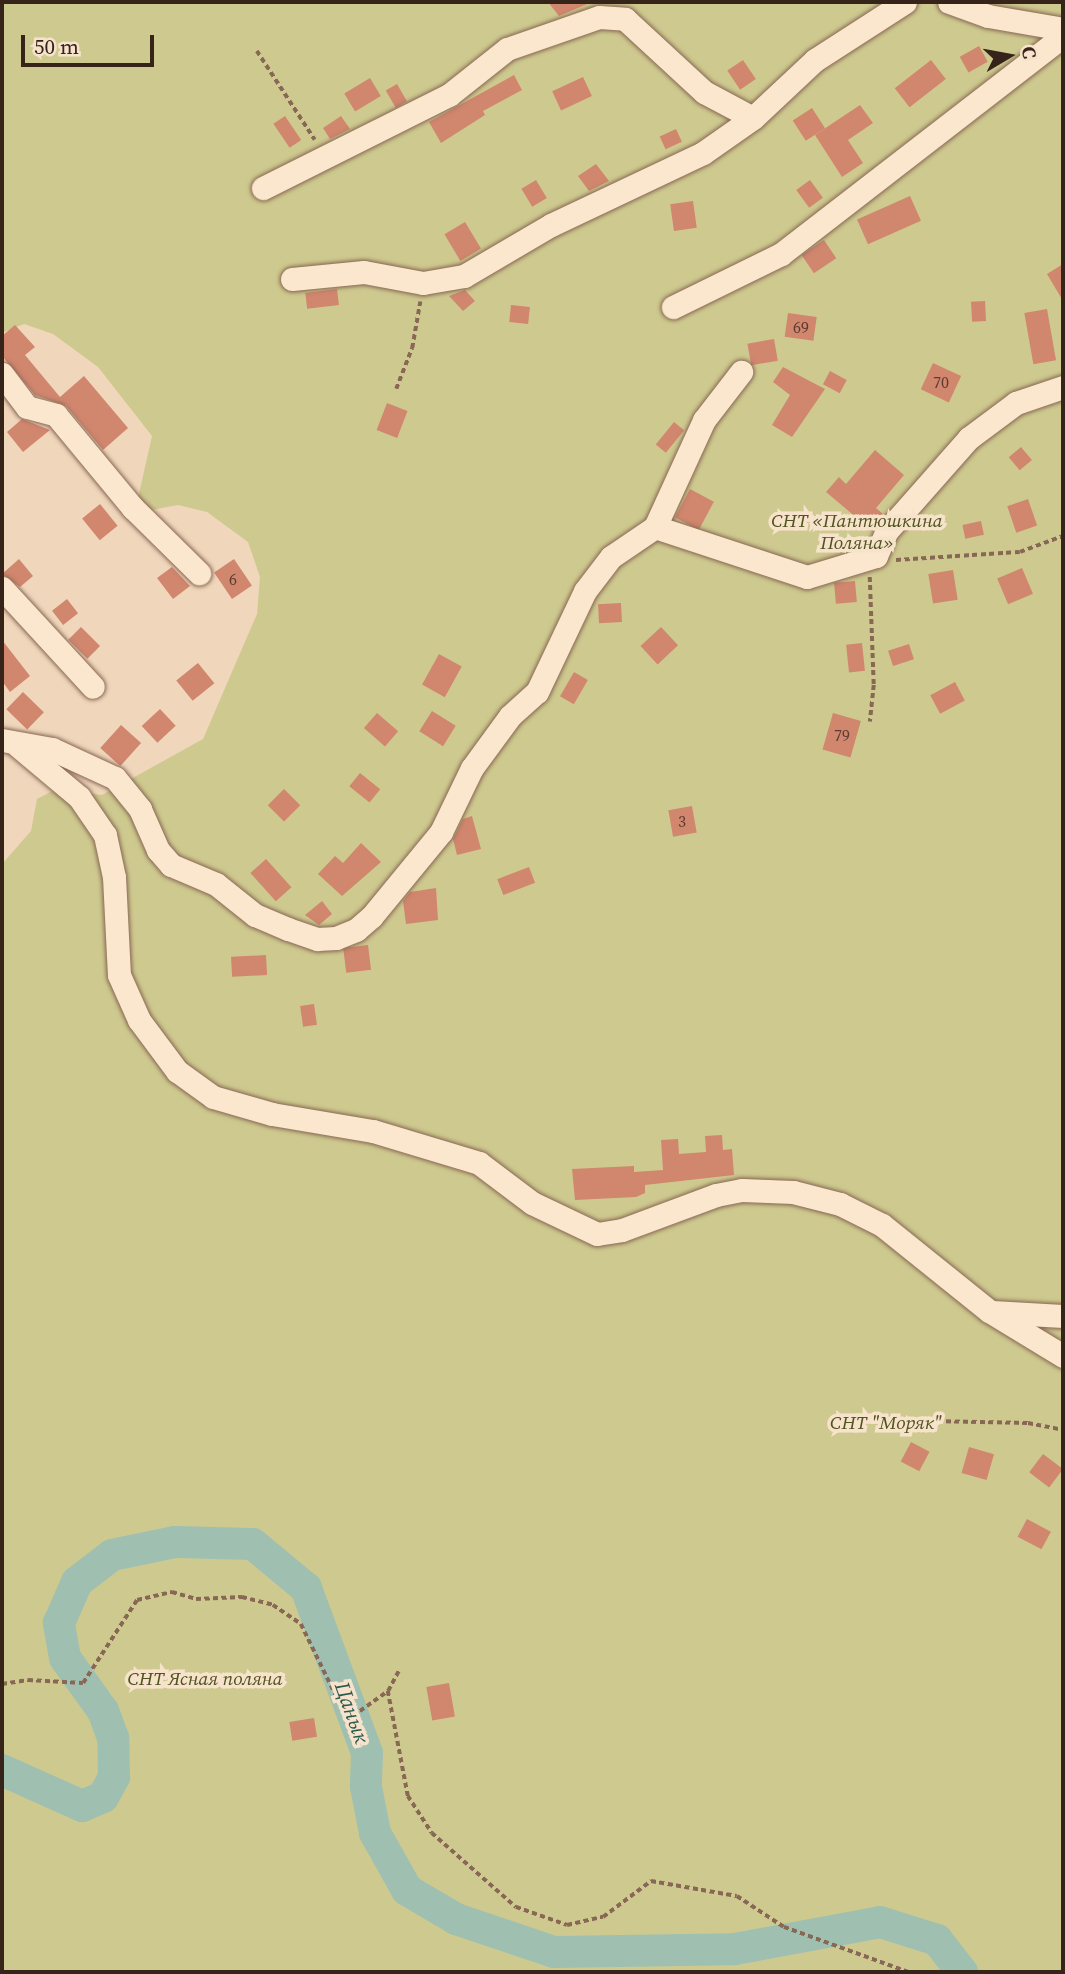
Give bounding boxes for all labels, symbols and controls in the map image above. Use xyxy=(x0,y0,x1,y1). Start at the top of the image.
scale bar xyxy=(24,21,158,65)
north arrow xyxy=(974,21,1044,91)
text: 50 m xyxy=(34,32,79,61)
text: С xyxy=(1016,44,1044,60)
house number: 69 xyxy=(793,317,809,337)
house number: 70 xyxy=(933,372,949,392)
park label: СНТ «Пантюшкина Поляна» xyxy=(771,510,943,554)
house number: 6 xyxy=(229,569,237,589)
house number: 79 xyxy=(834,725,850,745)
house number: 3 xyxy=(678,811,686,831)
park label: СНТ "Моряк" xyxy=(830,1412,942,1434)
park label: СНТ Ясная поляна xyxy=(127,1668,283,1690)
water label: Цанык xyxy=(329,1679,375,1747)

